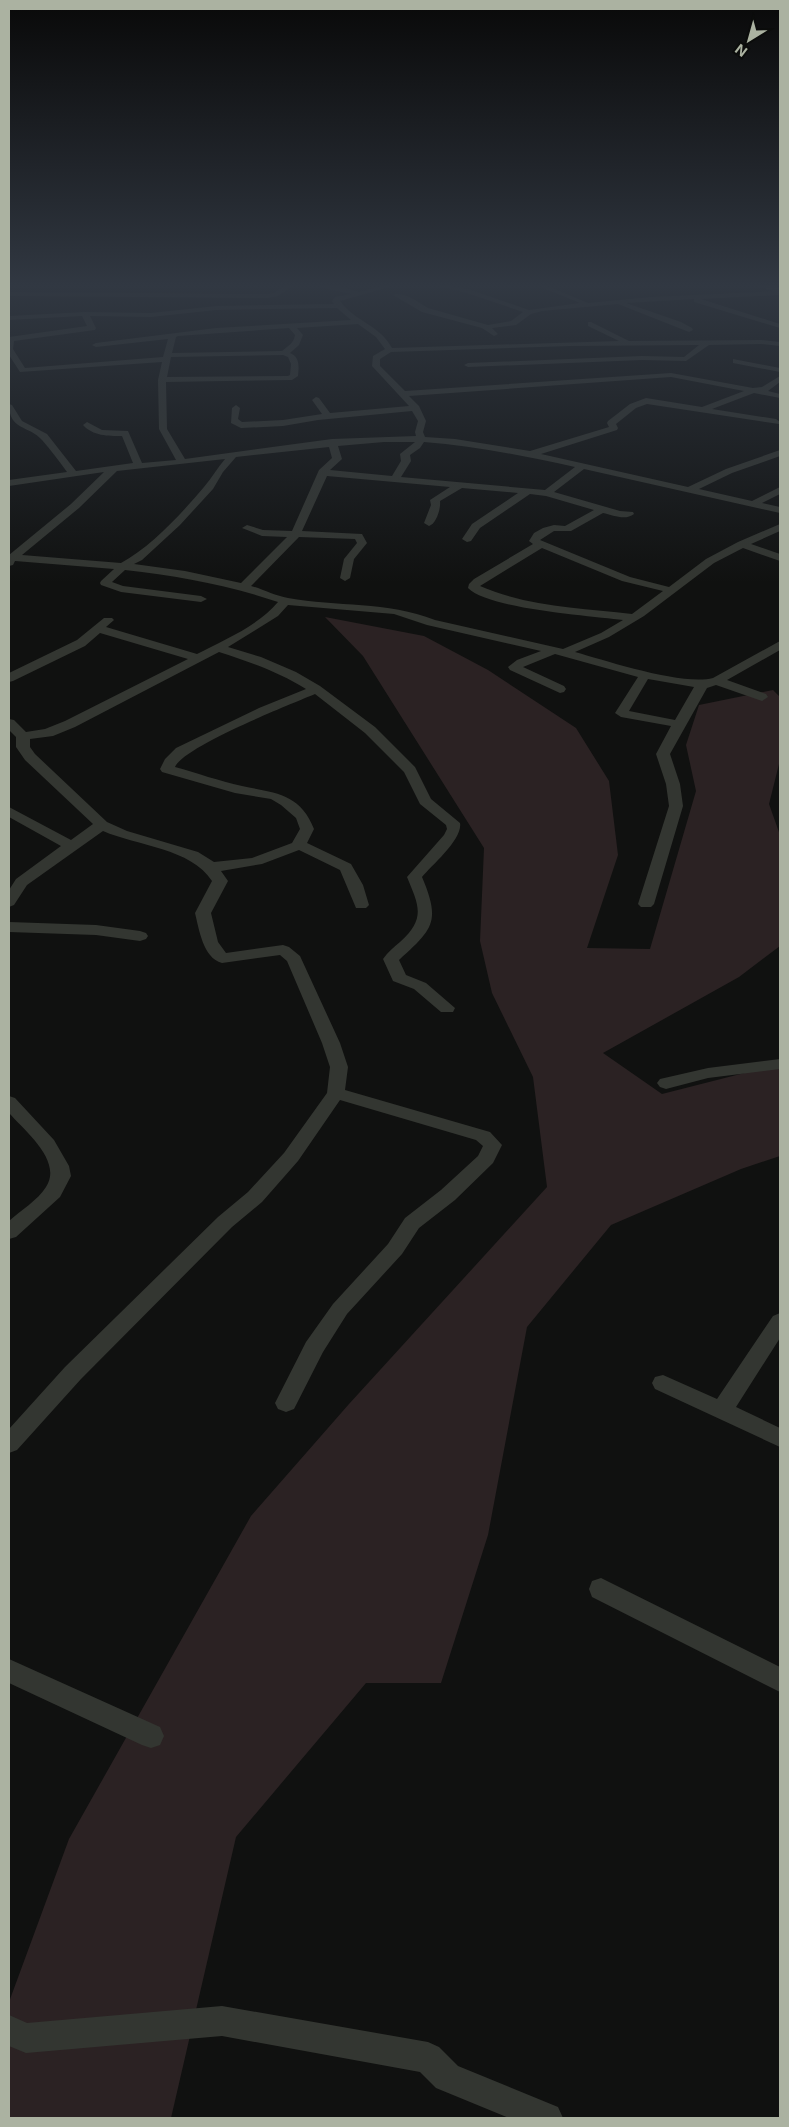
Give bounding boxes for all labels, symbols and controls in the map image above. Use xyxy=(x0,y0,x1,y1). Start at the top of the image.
north arrow xyxy=(724,15,774,65)
text: N xyxy=(731,41,750,61)

